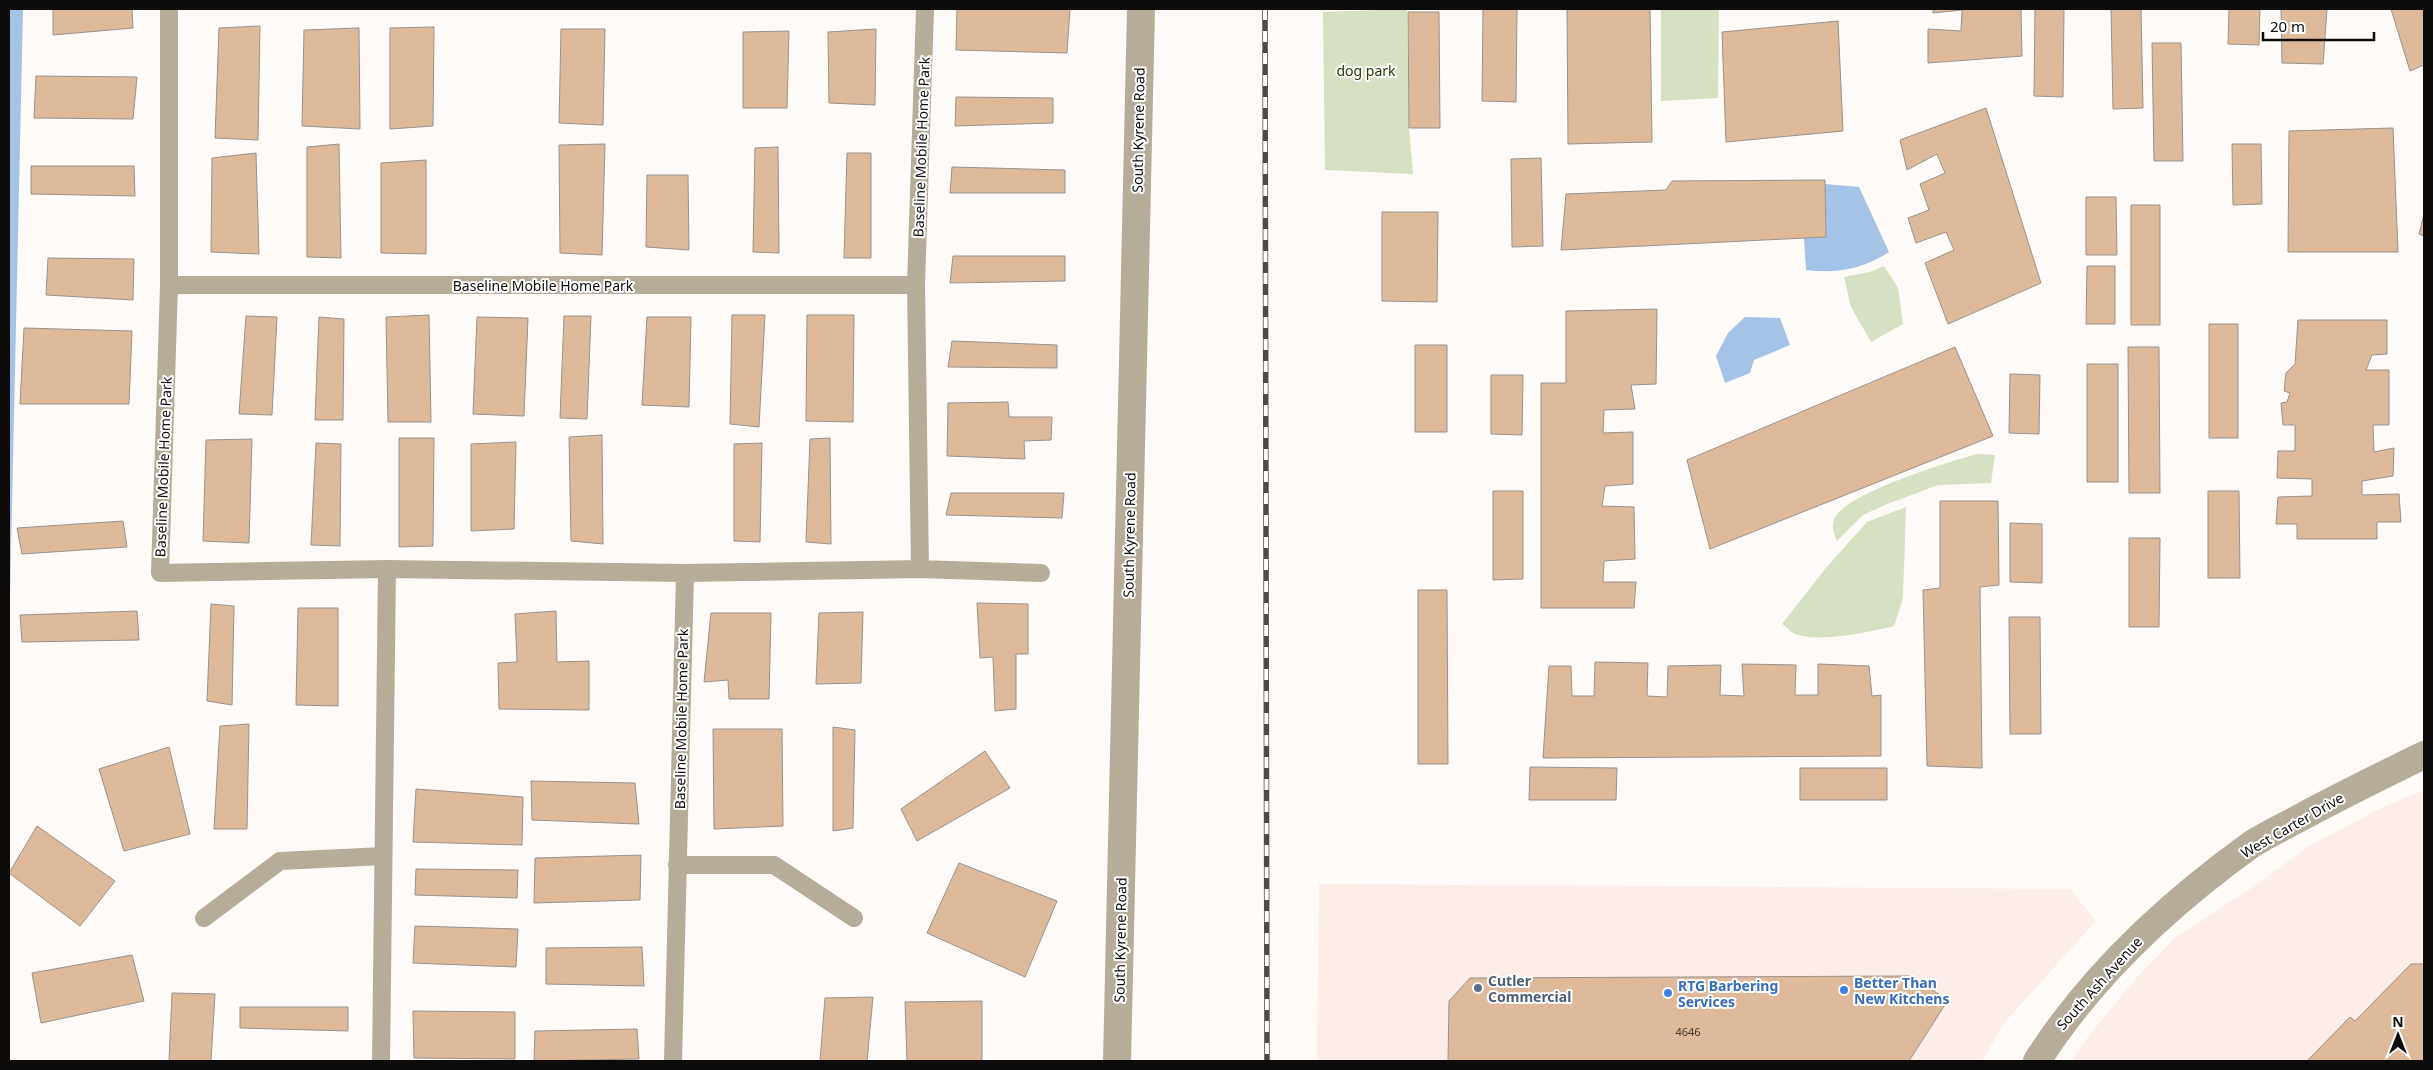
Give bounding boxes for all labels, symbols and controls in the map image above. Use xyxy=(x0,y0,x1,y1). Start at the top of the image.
scale bar xyxy=(2263,10,2374,42)
text: 20 m xyxy=(2270,16,2305,36)
street label: Baseline Mobile Home Park xyxy=(908,56,934,238)
park label: dog park xyxy=(1336,61,1396,80)
street label: South Kyrene Road xyxy=(1127,67,1149,193)
street label: Baseline Mobile Home Park xyxy=(453,276,634,295)
street label: Baseline Mobile Home Park xyxy=(150,376,176,558)
street label: South Kyrene Road xyxy=(1118,472,1140,598)
street label: Baseline Mobile Home Park xyxy=(670,628,692,809)
street label: West Carter Drive xyxy=(2237,788,2347,862)
street label: South Kyrene Road xyxy=(1109,877,1131,1003)
street label: South Ash Avenue xyxy=(2052,932,2146,1034)
place label: Cutler Commercial xyxy=(1488,971,1571,1006)
place label: Better Than New Kitchens xyxy=(1854,973,1949,1008)
place label: RTG Barbering Services xyxy=(1678,976,1778,1011)
marker: Cutler Commercial xyxy=(1472,982,1484,994)
marker: Better Than New Kitchens xyxy=(1838,984,1850,996)
marker: RTG Barbering Services xyxy=(1662,987,1674,999)
north arrow xyxy=(2373,1010,2423,1060)
text: N xyxy=(2392,1012,2404,1031)
house number: 4646 xyxy=(1675,1024,1701,1039)

